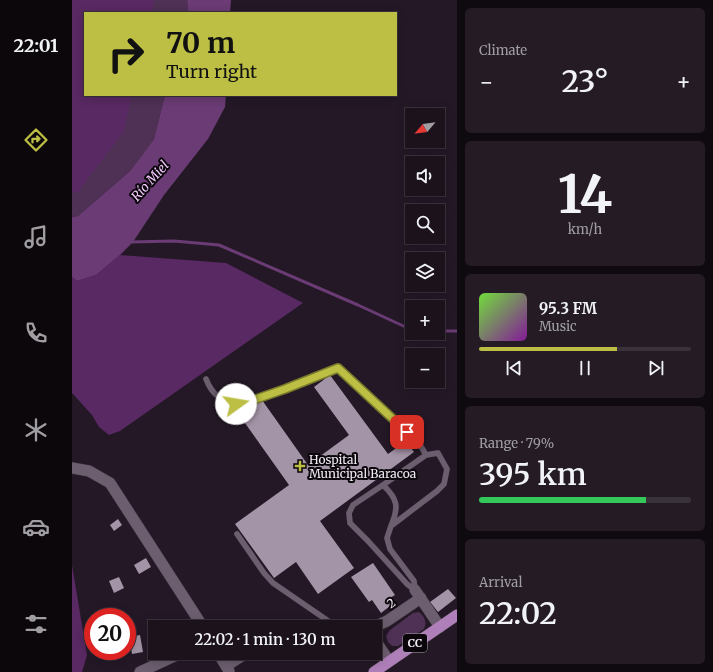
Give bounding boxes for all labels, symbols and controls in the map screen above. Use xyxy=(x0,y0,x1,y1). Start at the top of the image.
text: 70 m xyxy=(166,25,235,61)
icon: right xyxy=(100,28,152,80)
text: 22:01 xyxy=(14,34,58,57)
text: Climate xyxy=(479,42,527,59)
text: Turn right xyxy=(166,60,257,83)
text: 23° xyxy=(561,62,609,100)
text: − xyxy=(479,68,494,96)
text: + xyxy=(676,68,691,96)
north arrow xyxy=(405,108,445,148)
map controls xyxy=(405,108,445,388)
icon: directions xyxy=(22,126,50,154)
button: sound xyxy=(405,156,445,196)
water label: Río Miel xyxy=(127,157,173,205)
text: 14 xyxy=(558,162,612,227)
button: search xyxy=(405,204,445,244)
text: km/h xyxy=(568,221,602,238)
icon: music xyxy=(22,223,50,251)
button: layers xyxy=(405,252,445,292)
text: 95.3 FM xyxy=(539,299,597,318)
button: + xyxy=(405,300,445,340)
text: Music xyxy=(539,318,577,335)
icon: phone xyxy=(22,319,50,347)
button: − xyxy=(405,348,445,388)
icon: previous xyxy=(503,357,525,379)
icon: pause xyxy=(574,357,596,379)
icon: next xyxy=(645,357,667,379)
position arrow xyxy=(215,383,257,425)
pin xyxy=(390,415,424,449)
icon: climate xyxy=(22,416,50,444)
icon: arrive xyxy=(396,421,418,443)
text: Range · 79% xyxy=(479,435,554,452)
place label: Hospital Municipal Baracoa xyxy=(309,452,417,481)
text: 395 km xyxy=(479,455,587,493)
marker: Hospital Municipal Baracoa xyxy=(294,460,306,472)
icon: car xyxy=(22,513,50,541)
text: Arrival xyxy=(479,574,522,591)
text: 22:02 xyxy=(479,594,557,632)
street label: 2 xyxy=(384,595,398,611)
speed limit sign: 20 xyxy=(84,608,136,660)
icon: filters xyxy=(22,610,50,638)
text: 22:02 · 1 min · 130 m xyxy=(195,630,335,649)
road number: CC xyxy=(403,634,427,652)

